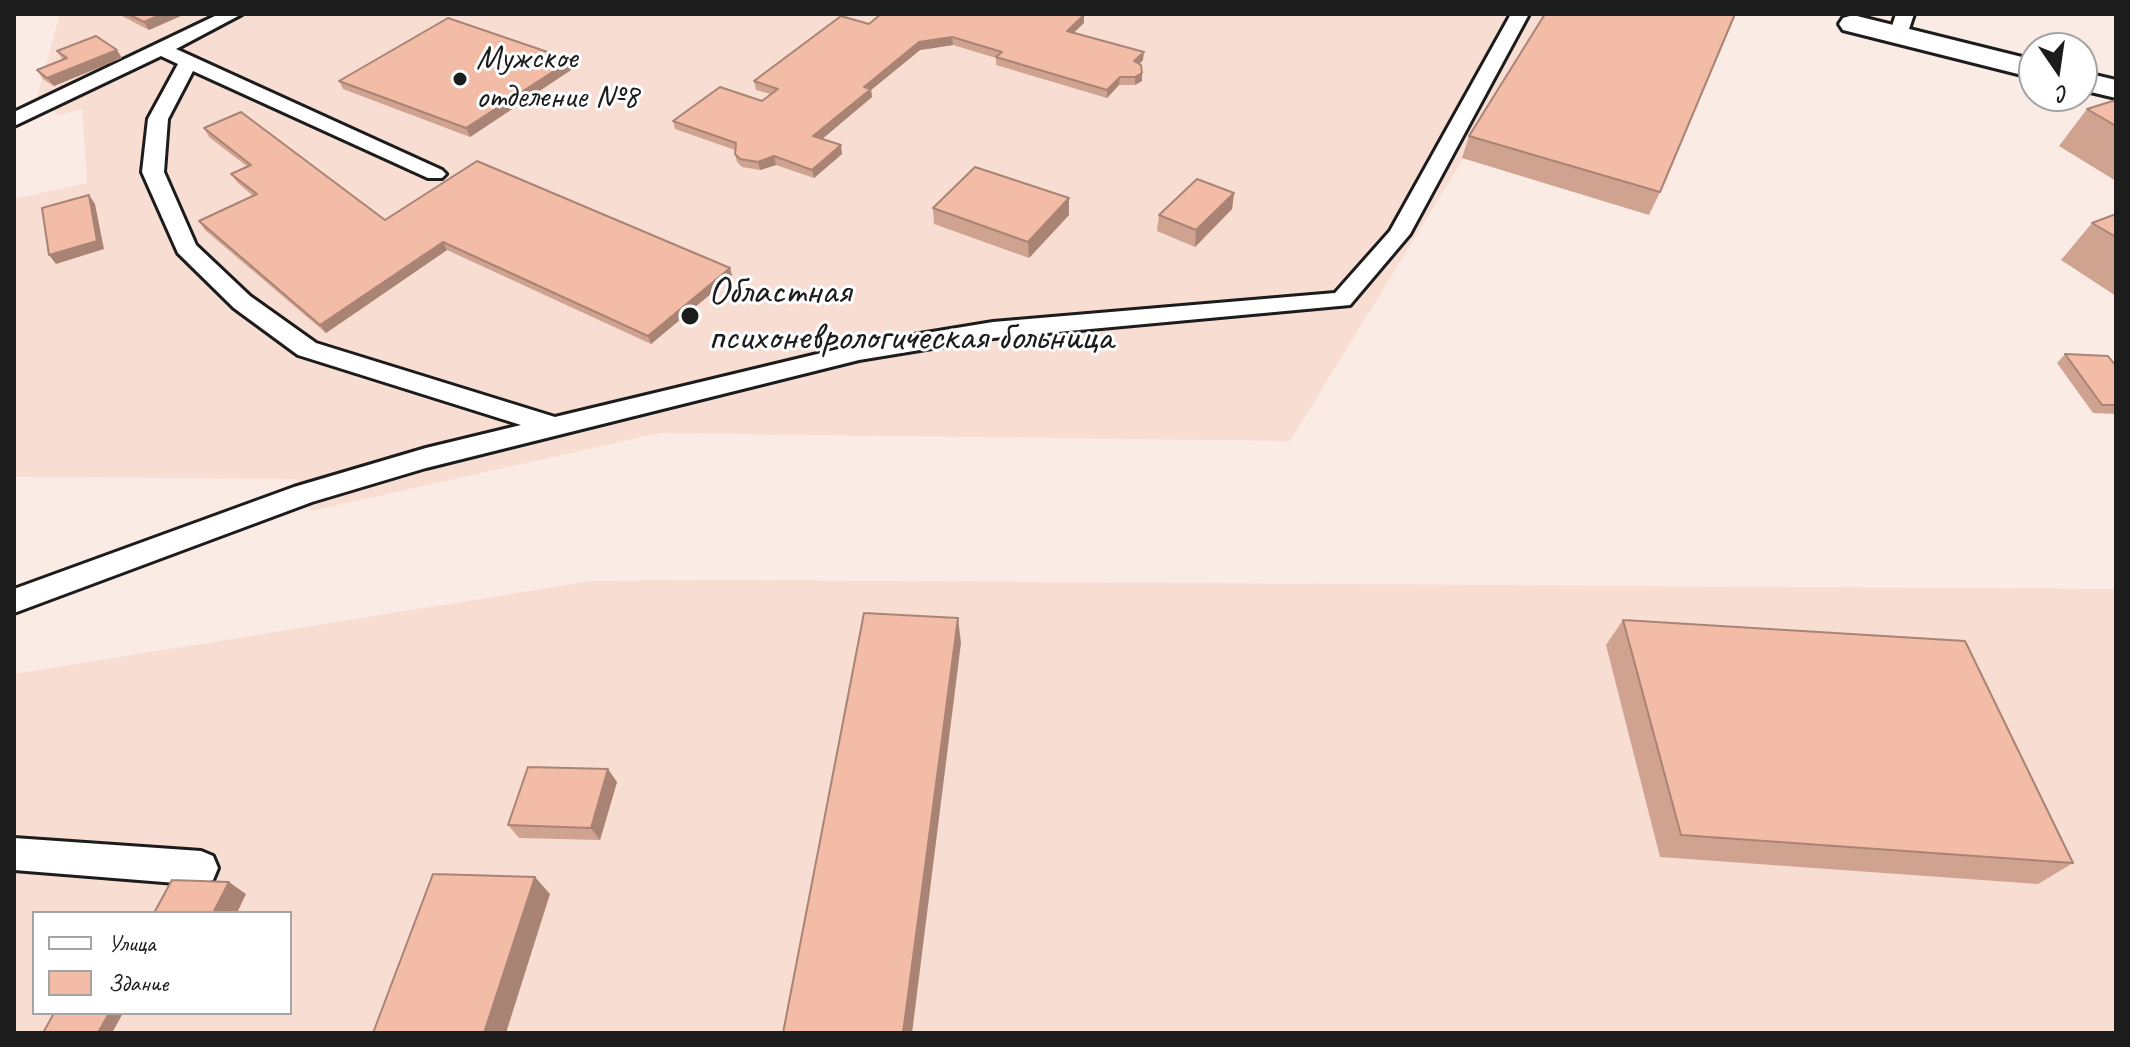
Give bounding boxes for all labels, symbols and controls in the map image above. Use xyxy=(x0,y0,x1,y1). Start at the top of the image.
north arrow xyxy=(2018,32,2098,112)
place label: Мужское отделение №8 xyxy=(476,39,638,118)
marker: Мужское отделение №8 xyxy=(451,70,469,88)
text: С xyxy=(2055,79,2071,108)
place label: Областная психоневрологическая больница xyxy=(708,269,1113,363)
marker: Областная психоневрологическая больница xyxy=(679,305,701,327)
legend xyxy=(32,911,292,1015)
text: Улица xyxy=(108,928,156,958)
text: Здание xyxy=(108,968,168,998)

